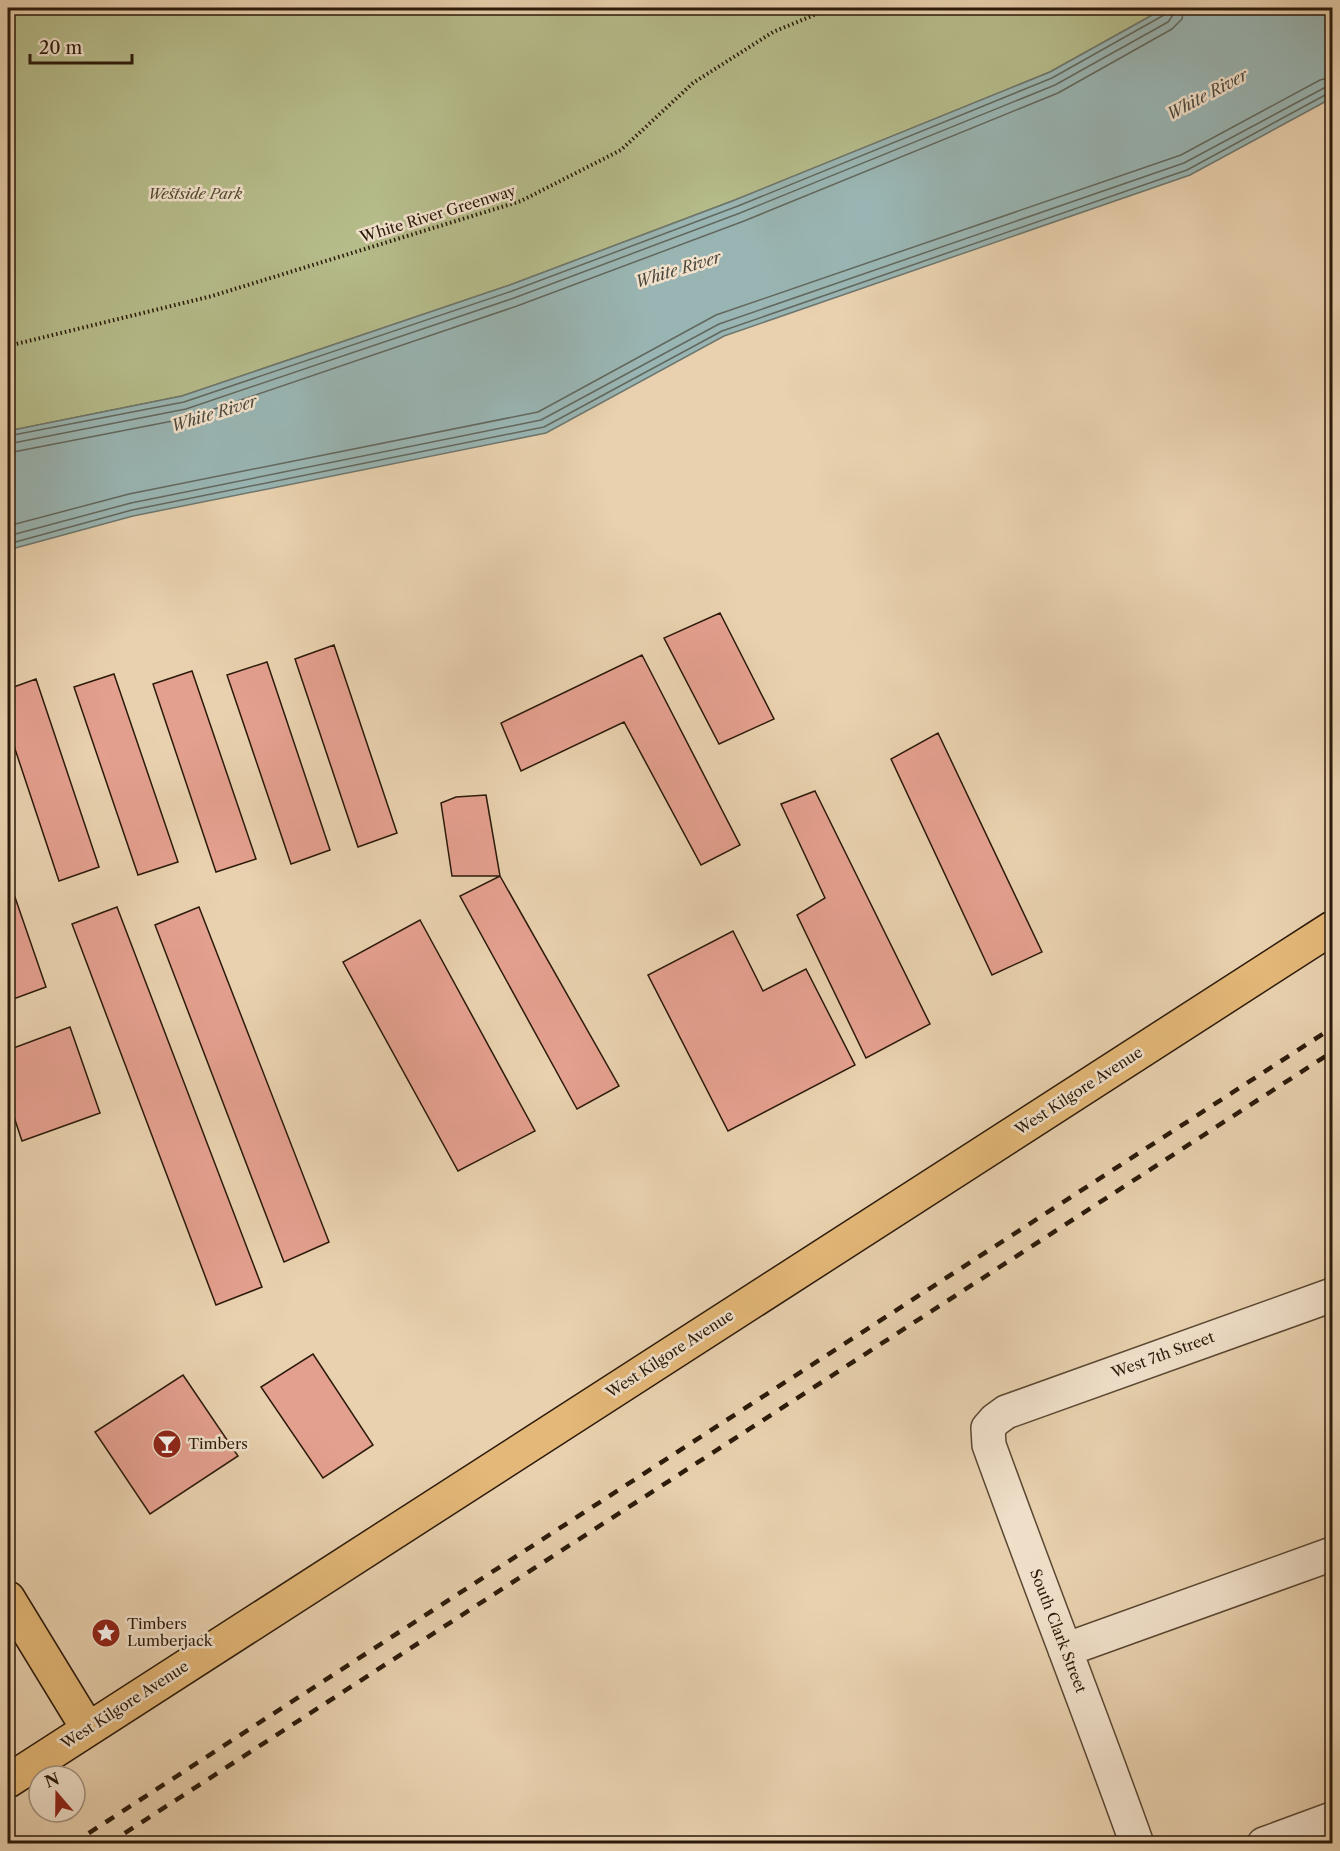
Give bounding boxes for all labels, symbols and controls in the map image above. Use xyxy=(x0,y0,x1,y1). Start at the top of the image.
scale bar xyxy=(30,27,132,65)
text: 20 m xyxy=(39,37,83,59)
water label: White River xyxy=(1163,64,1252,124)
street label: White River Greenway xyxy=(357,181,519,247)
park label: Westside Park xyxy=(148,184,242,203)
water label: White River xyxy=(633,246,725,292)
water label: White River xyxy=(169,390,261,436)
street label: West Kilgore Avenue xyxy=(1011,1042,1146,1139)
street label: West Kilgore Avenue xyxy=(602,1305,737,1402)
street label: West 7th Street xyxy=(1108,1327,1217,1382)
bar icon: Timbers xyxy=(151,1428,183,1460)
place label: Timbers xyxy=(188,1434,248,1453)
street label: South Clark Street xyxy=(1026,1566,1091,1696)
place label: Timbers Lumberjack xyxy=(127,1614,214,1650)
place icon: Timbers Lumberjack xyxy=(90,1617,122,1649)
street label: West Kilgore Avenue xyxy=(57,1656,192,1753)
north arrow xyxy=(27,1764,87,1824)
text: N xyxy=(42,1768,62,1792)

